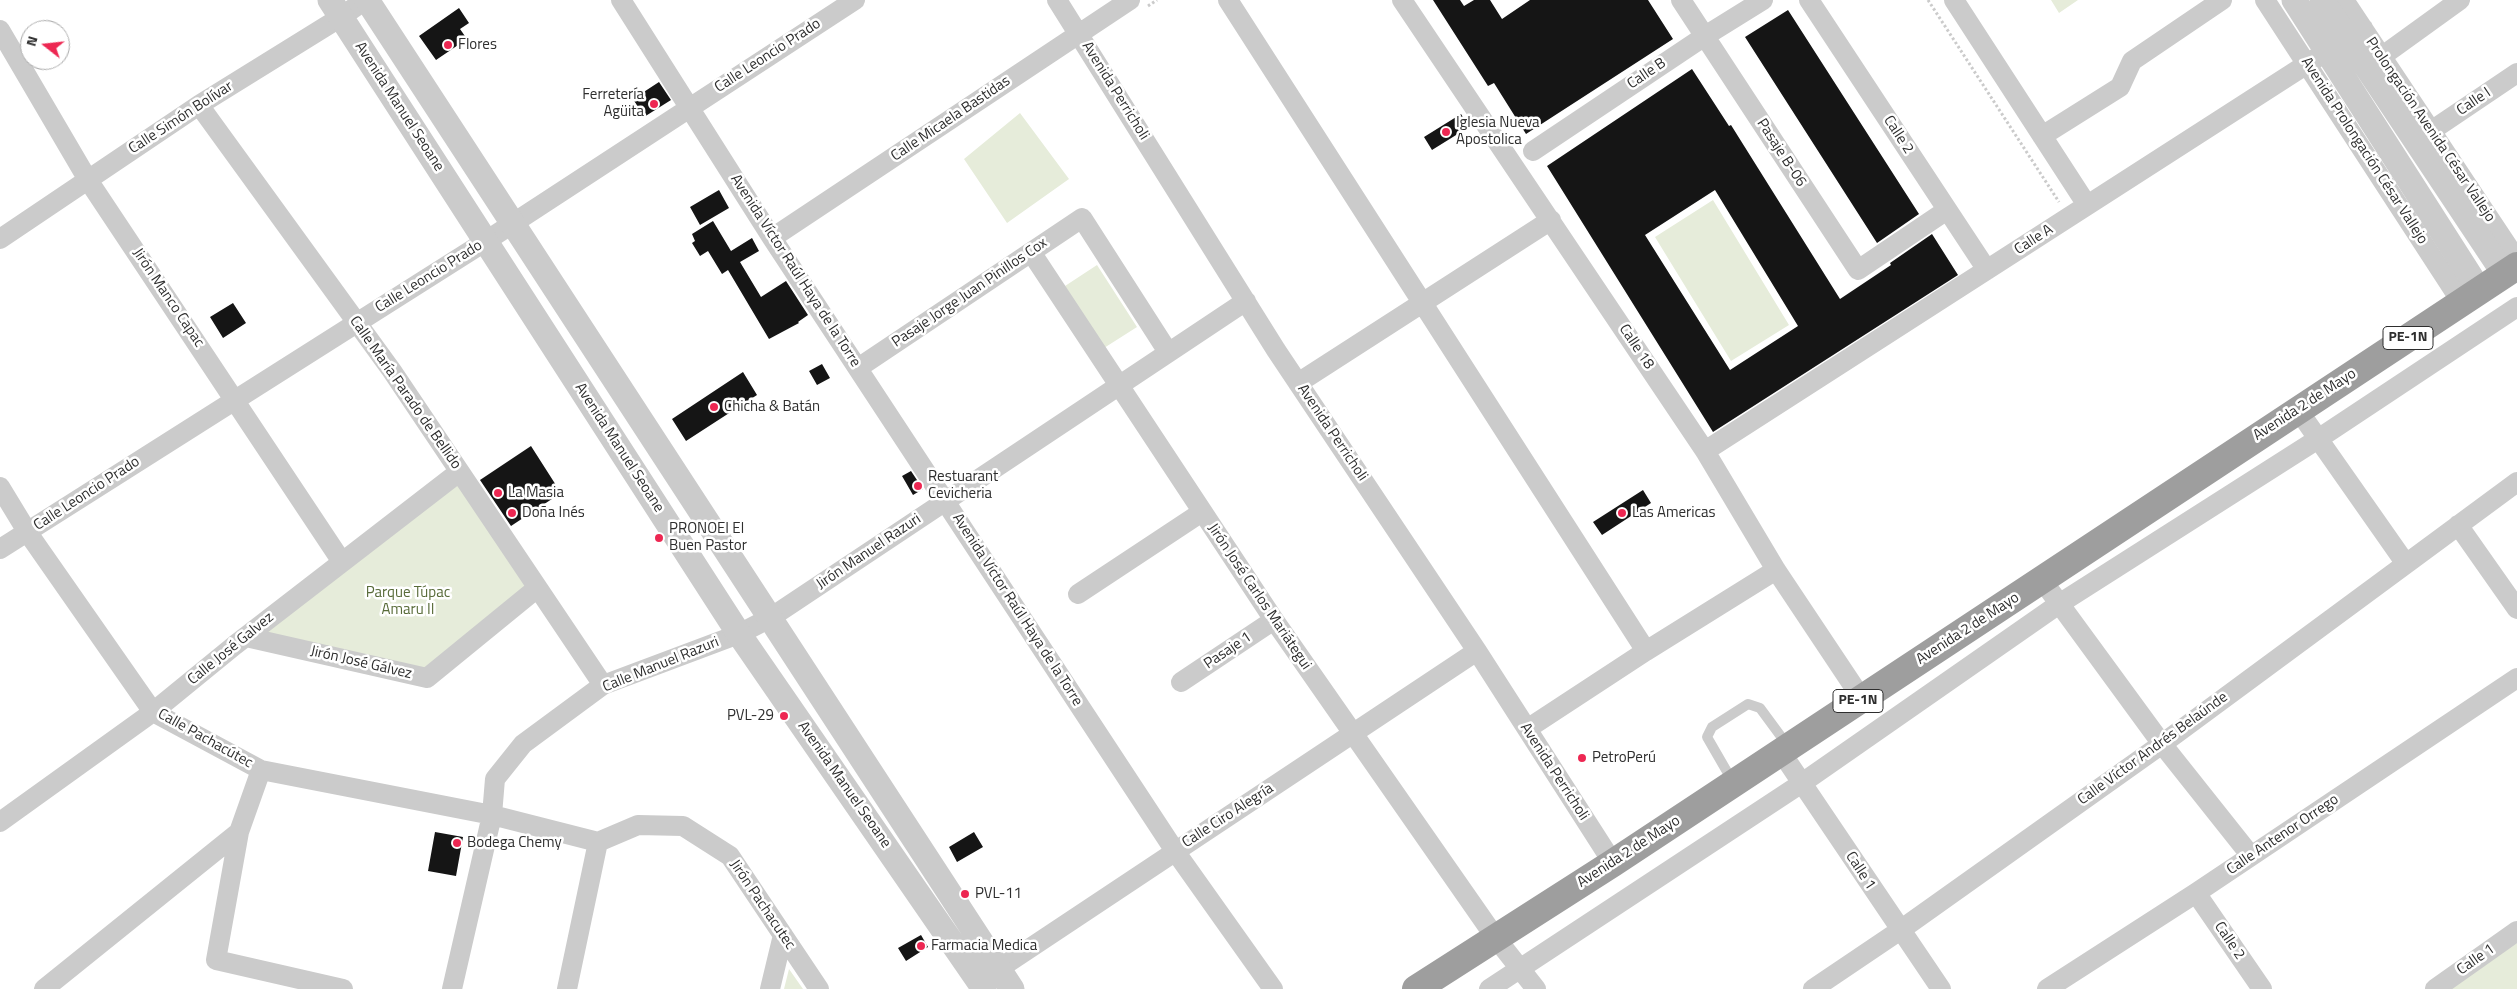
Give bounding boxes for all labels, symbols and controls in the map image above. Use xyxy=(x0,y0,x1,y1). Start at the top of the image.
street label: Calle Leoncio Prado xyxy=(712,15,824,97)
north arrow xyxy=(20,20,70,70)
text: N xyxy=(20,33,42,49)
street label: Prolongación Avenida César Vallejo xyxy=(2361,34,2499,226)
place label: Flores xyxy=(458,36,497,54)
street label: Avenida Perricholi xyxy=(1077,38,1153,144)
street label: Avenida Manuel Seoane xyxy=(350,39,448,175)
marker: Flores xyxy=(442,39,454,51)
street label: Avenida Prolongación César Vallejo xyxy=(2297,54,2431,248)
street label: Calle B xyxy=(1624,55,1670,93)
street label: Calle Micaela Bastidas xyxy=(888,72,1014,166)
street label: Calle Simón Bolívar xyxy=(126,78,236,158)
street label: Calle I xyxy=(2454,84,2494,120)
place label: Ferretería Agüita xyxy=(582,86,644,121)
marker: Ferretería Agüita xyxy=(648,98,660,110)
street label: Calle 2 xyxy=(1879,113,1917,157)
place label: Iglesia Nueva Apostolica xyxy=(1456,114,1540,149)
street label: Pasaje B-06 xyxy=(1752,116,1810,190)
marker: Iglesia Nueva Apostolica xyxy=(1440,126,1452,138)
street label: Avenida Víctor Raúl Haya de la Torre xyxy=(726,171,864,371)
street label: Calle A xyxy=(2011,221,2057,259)
street label: Pasaje Jorge Juan Pinillos Cox xyxy=(889,234,1051,352)
street label: Calle Leoncio Prado xyxy=(372,237,486,317)
street label: Jirón Manco Capac xyxy=(128,245,208,351)
street label: Calle María Parado de Bellido xyxy=(345,313,465,473)
street label: Calle 18 xyxy=(1614,321,1658,373)
road number: PE-1N xyxy=(2383,326,2433,349)
street label: Avenida 2 de Mayo xyxy=(2250,365,2360,445)
street label: Avenida Manuel Seoane xyxy=(570,380,668,516)
street label: Avenida Perricholi xyxy=(1293,381,1371,485)
place label: Chicha & Batán xyxy=(724,398,820,416)
marker: Chicha & Batán xyxy=(708,401,720,413)
street label: Calle Leoncio Prado xyxy=(31,453,143,535)
place label: Restuarant Cevicheria xyxy=(928,468,998,503)
marker: Restuarant Cevicheria xyxy=(912,480,924,492)
place label: La Masia xyxy=(508,484,564,502)
marker: La Masia xyxy=(492,487,504,499)
place label: Doña Inés xyxy=(522,504,585,522)
place label: Las Americas xyxy=(1632,504,1716,522)
marker: Doña Inés xyxy=(506,507,518,519)
marker: Las Americas xyxy=(1616,507,1628,519)
street label: Jirón Manuel Razuri xyxy=(813,510,925,594)
street label: Avenida Víctor Raúl Haya de la Torre xyxy=(948,510,1086,710)
place label: PRONOEI El Buen Pastor xyxy=(669,520,747,555)
street label: Jirón José Carlos Mariátegui xyxy=(1203,521,1315,673)
marker: PRONOEI El Buen Pastor xyxy=(653,532,665,544)
park label: Parque Túpac Amaru II xyxy=(366,584,450,619)
street label: Avenida 2 de Mayo xyxy=(1913,589,2023,669)
street label: Calle José Galvez xyxy=(184,609,278,689)
street label: Pasaje 1 xyxy=(1201,629,1255,673)
street label: Calle Manuel Razuri xyxy=(600,633,722,697)
street label: Jirón José Gálvez xyxy=(308,643,414,683)
road number: PE-1N xyxy=(1833,689,1883,712)
street label: Calle Víctor Andrés Belaúnde xyxy=(2075,689,2231,809)
street label: Calle Pachacútec xyxy=(154,705,256,773)
place label: PVL-29 xyxy=(727,707,774,725)
marker: PVL-29 xyxy=(778,710,790,722)
street label: Avenida Manuel Seoane xyxy=(793,718,895,852)
street label: Avenida Perricholi xyxy=(1516,720,1592,824)
place label: PetroPerú xyxy=(1592,749,1656,767)
marker: PetroPerú xyxy=(1576,752,1588,764)
street label: Calle Ciro Alegría xyxy=(1179,780,1277,852)
street label: Calle Antenor Orrego xyxy=(2224,791,2342,879)
street label: Avenida 2 de Mayo xyxy=(1574,812,1684,892)
place label: Bodega Chemy xyxy=(467,834,562,852)
marker: Bodega Chemy xyxy=(451,837,463,849)
street label: Calle 1 xyxy=(1841,849,1879,893)
street label: Jirón Pachacutec xyxy=(725,857,799,953)
place label: PVL-11 xyxy=(975,885,1022,903)
marker: PVL-11 xyxy=(959,888,971,900)
street label: Calle 2 xyxy=(2210,919,2248,963)
place label: Farmacia Medica xyxy=(931,937,1037,955)
marker: Farmacia Medica xyxy=(915,940,927,952)
street label: Calle 1 xyxy=(2454,941,2498,979)

